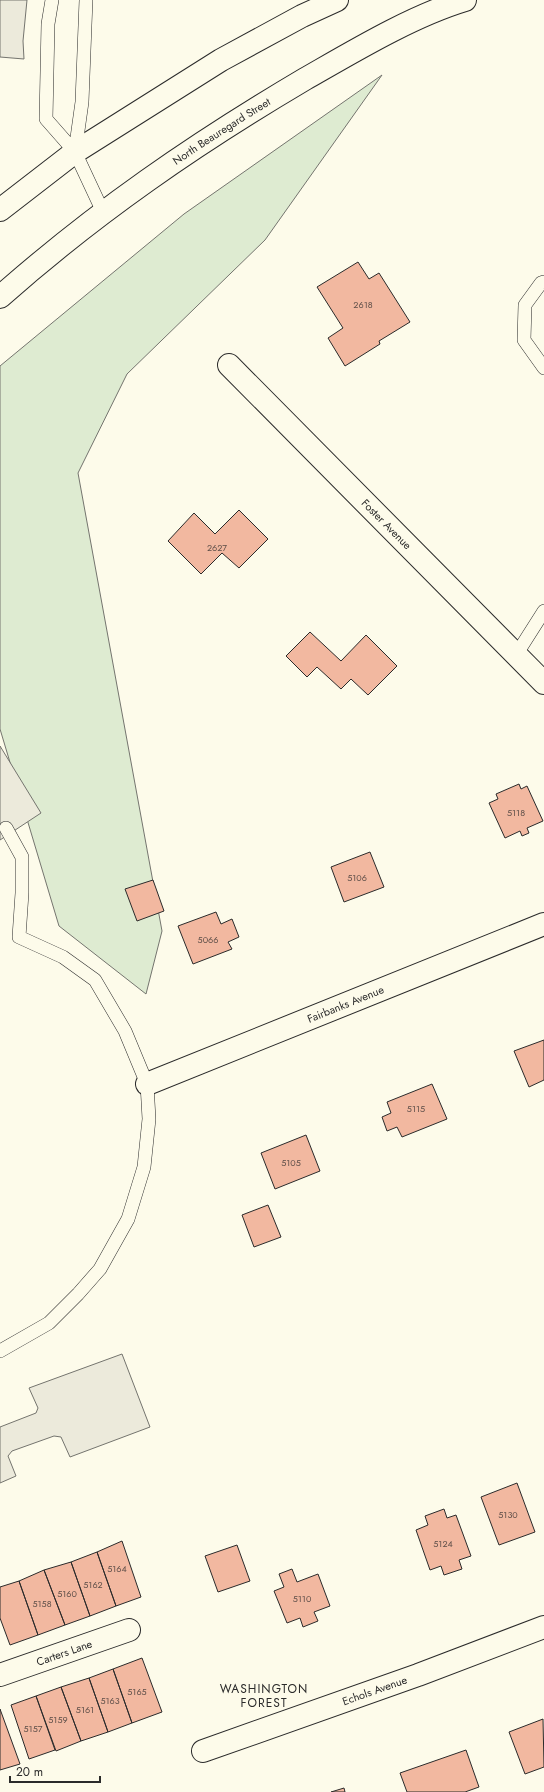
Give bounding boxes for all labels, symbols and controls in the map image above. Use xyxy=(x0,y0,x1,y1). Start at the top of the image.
street label: North Beauregard Street xyxy=(169,94,274,169)
house number: 2618 xyxy=(353,298,373,311)
street label: Foster Avenue xyxy=(358,495,416,553)
house number: 2627 xyxy=(207,541,227,554)
house number: 5118 xyxy=(507,806,525,819)
house number: 5106 xyxy=(347,871,367,884)
house number: 5066 xyxy=(198,933,218,946)
street label: Fairbanks Avenue xyxy=(305,981,387,1027)
house number: 5115 xyxy=(407,1102,425,1115)
house number: 5105 xyxy=(281,1156,301,1169)
house number: 5130 xyxy=(498,1508,518,1521)
house number: 5124 xyxy=(433,1537,453,1550)
house number: 5164 xyxy=(107,1562,127,1575)
house number: 5162 xyxy=(83,1578,103,1591)
house number: 5160 xyxy=(57,1587,77,1600)
house number: 5110 xyxy=(293,1592,312,1605)
house number: 5158 xyxy=(32,1597,52,1610)
street label: Carters Lane xyxy=(34,1635,95,1670)
street label: Echols Avenue xyxy=(340,1671,409,1709)
district label: WASHINGTON FOREST xyxy=(220,1680,308,1712)
house number: 5165 xyxy=(127,1685,147,1698)
house number: 5163 xyxy=(100,1694,120,1707)
house number: 5161 xyxy=(76,1703,94,1716)
house number: 5159 xyxy=(48,1713,68,1726)
house number: 5157 xyxy=(24,1722,43,1735)
scale bar xyxy=(10,1758,100,1784)
text: 20 m xyxy=(16,1763,43,1781)

